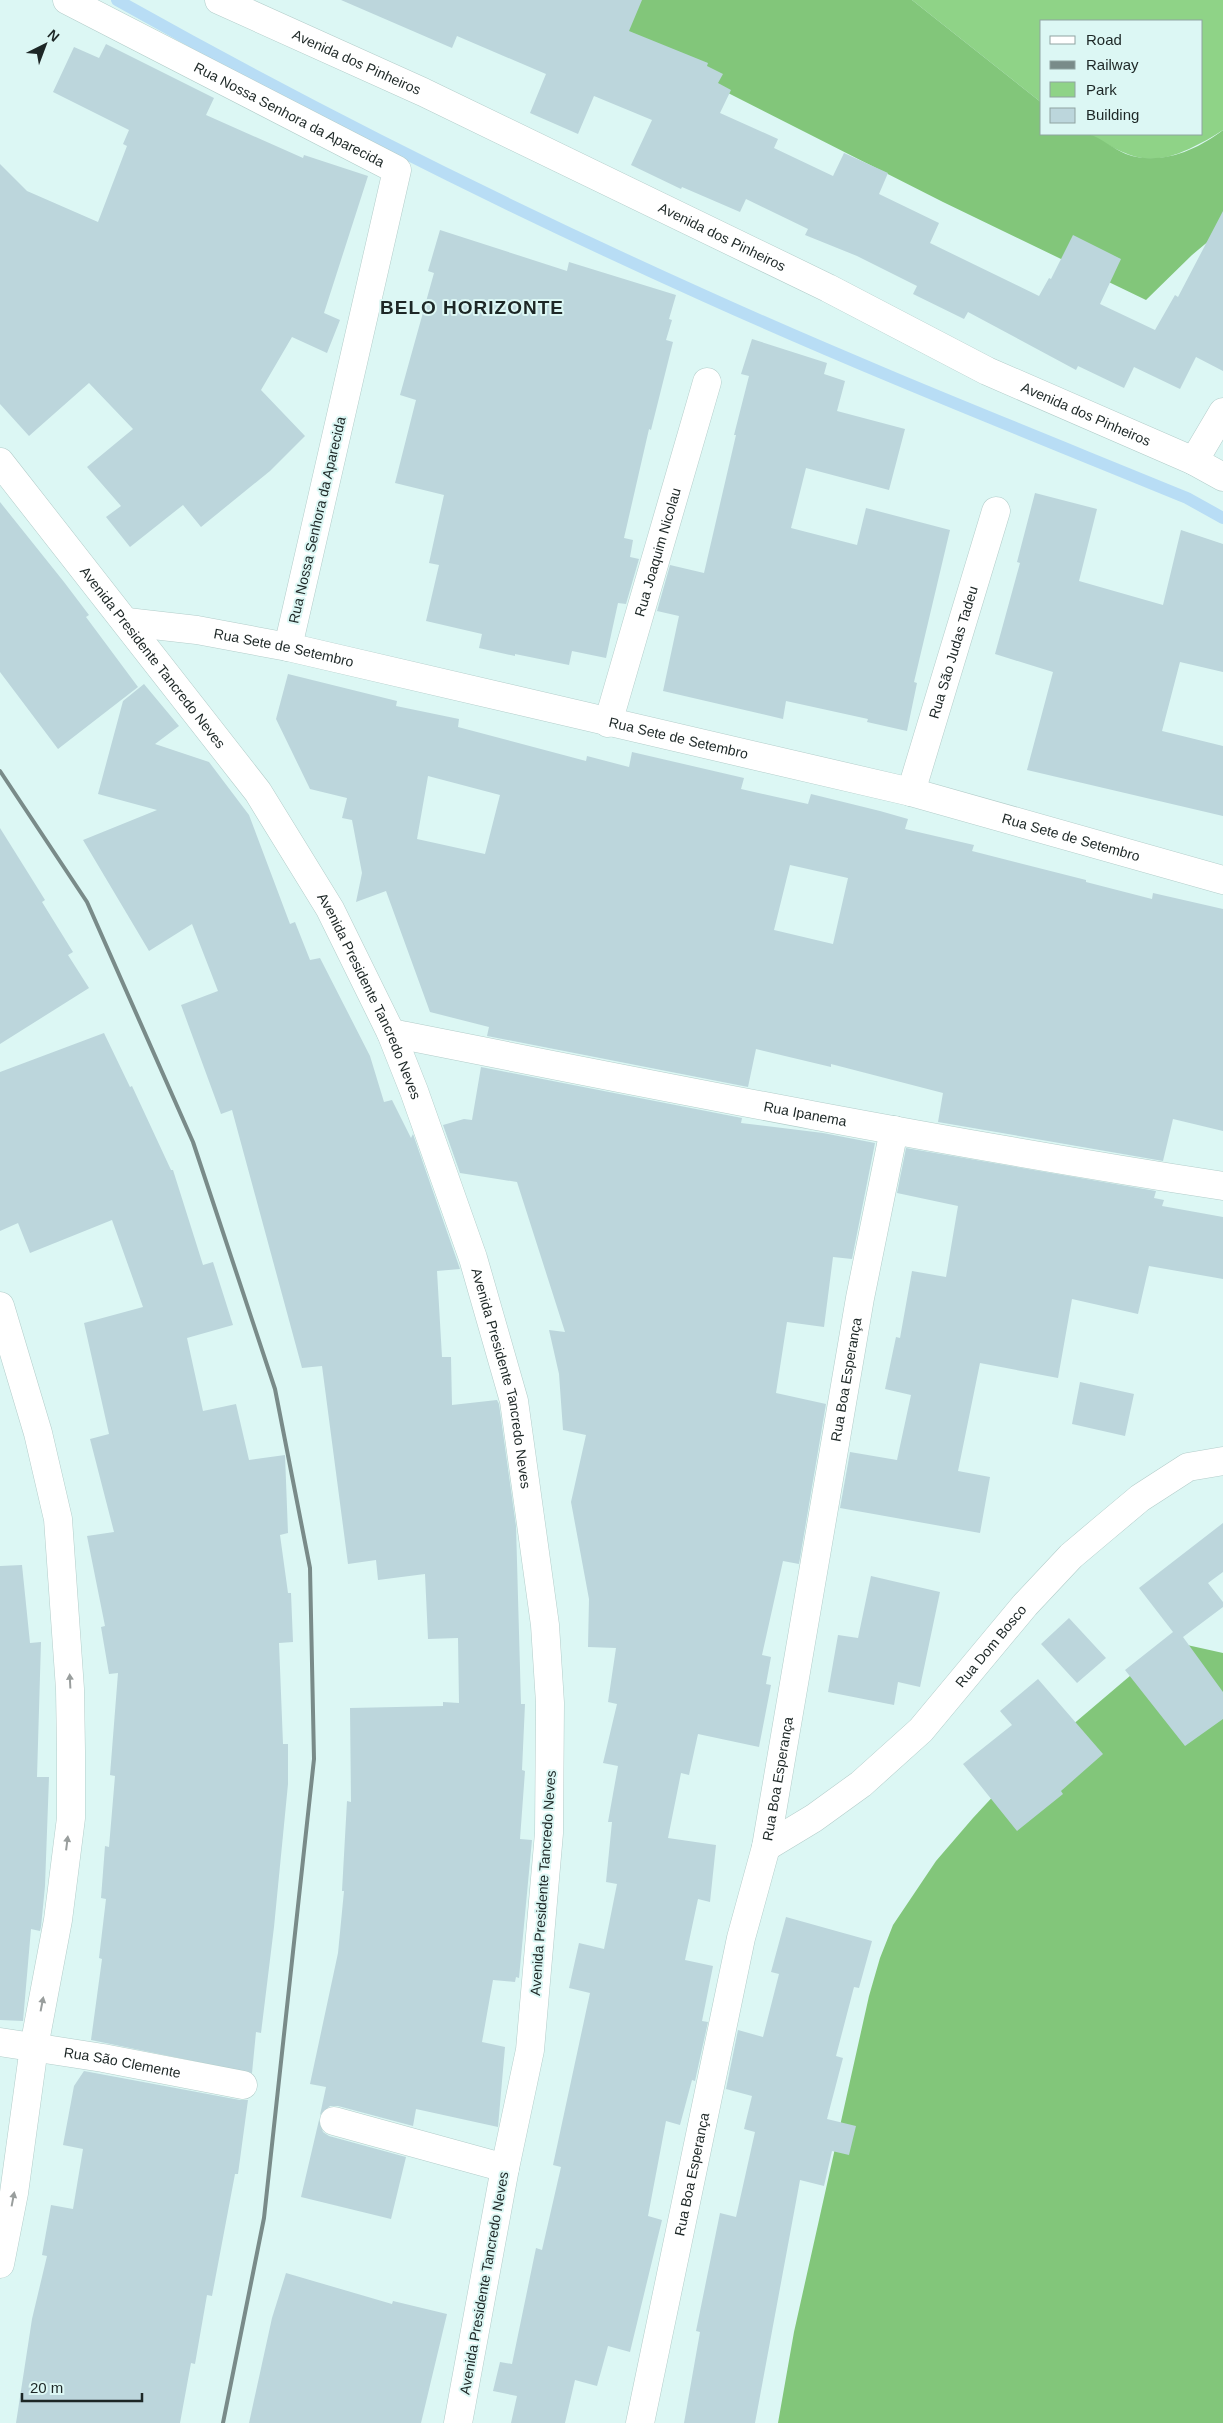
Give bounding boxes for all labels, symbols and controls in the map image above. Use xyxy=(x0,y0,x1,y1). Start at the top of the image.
north arrow xyxy=(20,20,70,70)
legend xyxy=(1040,20,1203,135)
text: N xyxy=(45,26,63,45)
street label: Avenida dos Pinheiros xyxy=(290,26,423,98)
text: Road xyxy=(1086,31,1122,48)
text: Railway xyxy=(1086,56,1139,73)
street label: Rua Nossa Senhora da Aparecida xyxy=(191,59,387,170)
text: Park xyxy=(1086,81,1117,98)
text: Building xyxy=(1086,106,1139,123)
street label: Avenida dos Pinheiros xyxy=(656,199,788,274)
district label: BELO HORIZONTE xyxy=(380,297,564,318)
street label: Avenida dos Pinheiros xyxy=(1019,379,1153,449)
street label: Rua Nossa Senhora da Aparecida xyxy=(285,415,349,625)
street label: Rua Joaquim Nicolau xyxy=(631,486,684,618)
street label: Avenida Presidente Tancredo Neves xyxy=(77,563,229,751)
street label: Rua São Judas Tadeu xyxy=(926,584,981,720)
street label: Rua Sete de Setembro xyxy=(212,625,356,670)
street label: Rua Sete de Setembro xyxy=(607,714,750,762)
street label: Rua Sete de Setembro xyxy=(1000,810,1142,864)
street label: Avenida Presidente Tancredo Neves xyxy=(314,890,424,1101)
street label: Rua Ipanema xyxy=(762,1098,848,1129)
street label: Avenida Presidente Tancredo Neves xyxy=(468,1266,534,1490)
street label: Rua Boa Esperança xyxy=(828,1316,865,1443)
street label: Rua Dom Bosco xyxy=(952,1602,1030,1690)
one-way arrow xyxy=(65,1673,73,1689)
street label: Rua Boa Esperança xyxy=(759,1715,796,1842)
street label: Avenida Presidente Tancredo Neves xyxy=(527,1770,559,1996)
one-way arrow xyxy=(64,1835,72,1851)
one-way arrow xyxy=(38,1995,46,2011)
street label: Rua São Clemente xyxy=(63,2044,182,2081)
street label: Rua Boa Esperança xyxy=(671,2111,712,2237)
street label: Avenida Presidente Tancredo Neves xyxy=(457,2170,511,2396)
one-way arrow xyxy=(9,2191,17,2207)
scale bar xyxy=(22,2370,142,2402)
text: 20 m xyxy=(30,2379,63,2396)

